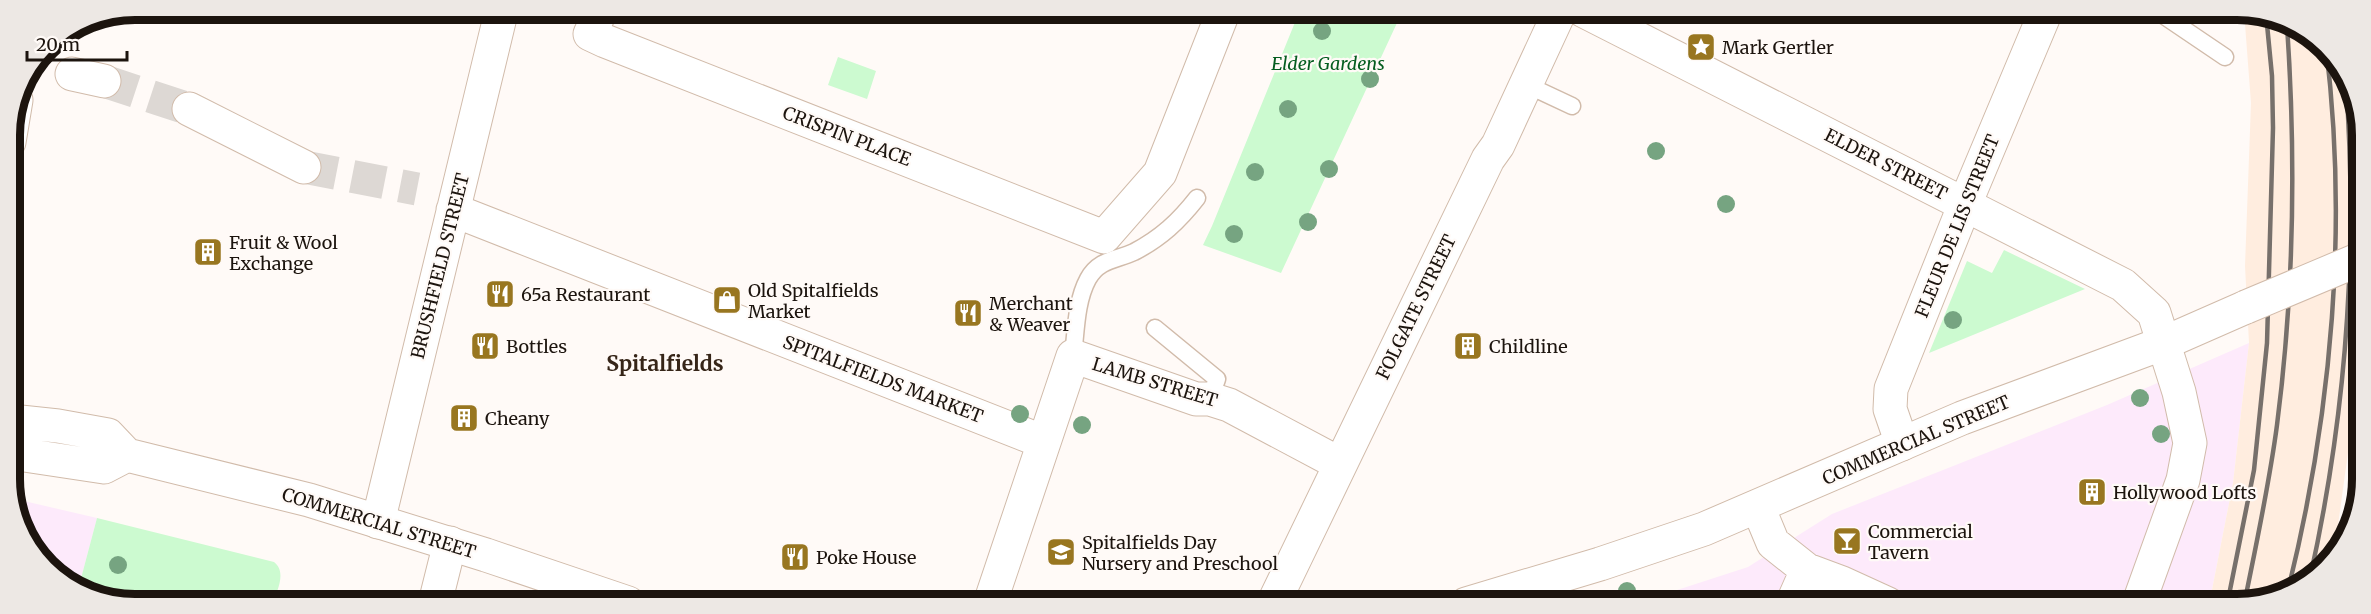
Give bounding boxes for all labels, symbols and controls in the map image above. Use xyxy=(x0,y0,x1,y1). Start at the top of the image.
scale bar xyxy=(27,24,128,62)
place icon: Mark Gertler xyxy=(1685,31,1717,63)
text: 20 m xyxy=(36,33,80,56)
place label: Mark Gertler xyxy=(1722,36,1834,59)
park label: Elder Gardens xyxy=(1271,52,1385,75)
street label: CRISPIN PLACE xyxy=(780,101,915,171)
street label: ELDER STREET xyxy=(1821,123,1952,205)
street label: FLEUR DE LIS STREET xyxy=(1910,131,2004,321)
street label: BRUSHFIELD STREET xyxy=(406,170,474,361)
street label: FOLGATE STREET xyxy=(1371,230,1461,383)
place label: Fruit & Wool Exchange xyxy=(229,231,338,275)
building icon: Fruit & Wool Exchange xyxy=(192,236,224,268)
restaurant icon: 65a Restaurant xyxy=(484,278,516,310)
place label: Old Spitalfields Market xyxy=(748,279,879,323)
place label: 65a Restaurant xyxy=(521,283,650,306)
shop icon: Old Spitalfields Market xyxy=(711,284,743,316)
place label: Merchant & Weaver xyxy=(989,292,1073,336)
restaurant icon: Merchant & Weaver xyxy=(952,297,984,329)
restaurant icon: Bottles xyxy=(469,330,501,362)
street label: SPITALFIELDS MARKET xyxy=(780,330,987,428)
building icon: Childline xyxy=(1452,330,1484,362)
place label: Bottles xyxy=(506,335,567,358)
place label: Childline xyxy=(1489,335,1568,358)
district label: Spitalfields xyxy=(606,350,724,377)
street label: LAMB STREET xyxy=(1090,352,1221,412)
street label: COMMERCIAL STREET xyxy=(1819,390,2014,490)
building icon: Cheany xyxy=(448,402,480,434)
place label: Cheany xyxy=(485,407,550,430)
building icon: Hollywood Lofts xyxy=(2076,476,2108,508)
place label: Hollywood Lofts xyxy=(2113,481,2256,504)
street label: COMMERCIAL STREET xyxy=(279,483,479,564)
place label: Commercial Tavern xyxy=(1868,520,1973,564)
bar icon: Commercial Tavern xyxy=(1831,525,1863,557)
place label: Spitalfields Day Nursery and Preschool xyxy=(1082,531,1278,575)
school or university icon: Spitalfields Day Nursery and Preschool xyxy=(1045,536,1077,568)
restaurant icon: Poke House xyxy=(779,541,811,573)
place label: Poke House xyxy=(816,546,916,569)

